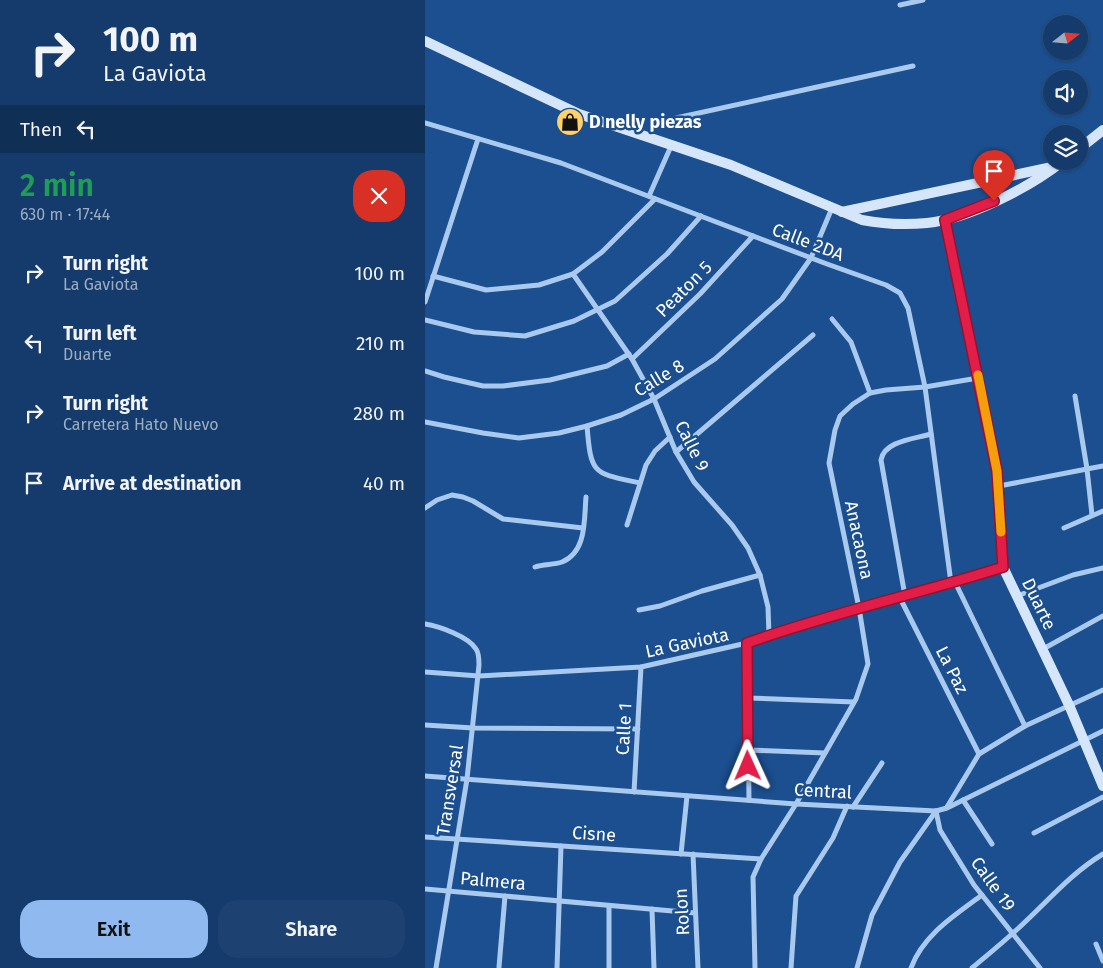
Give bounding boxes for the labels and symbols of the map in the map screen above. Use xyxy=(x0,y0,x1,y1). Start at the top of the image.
north arrow xyxy=(1043,15,1087,60)
shop icon: D nelly piezas xyxy=(555,107,585,137)
place label: D nelly piezas xyxy=(589,111,702,133)
pin xyxy=(973,150,1015,201)
street label: Calle 2DA xyxy=(769,218,848,266)
street label: Peaton 5 xyxy=(651,256,717,322)
street label: Calle 8 xyxy=(630,355,688,401)
street label: Calle 9 xyxy=(670,417,714,475)
street label: Anacaona xyxy=(840,499,878,581)
street label: Duarte xyxy=(1017,575,1061,633)
street label: La Gaviota xyxy=(643,623,731,663)
street label: La Paz xyxy=(931,643,973,698)
street label: Calle 1 xyxy=(612,702,636,756)
position arrow xyxy=(721,739,773,791)
street label: Transversal xyxy=(432,743,468,837)
street label: Central xyxy=(794,779,852,803)
street label: Cisne xyxy=(571,821,617,847)
street label: Calle 19 xyxy=(966,853,1020,915)
street label: Palmera xyxy=(459,867,527,895)
street label: Rolon xyxy=(670,888,694,936)

